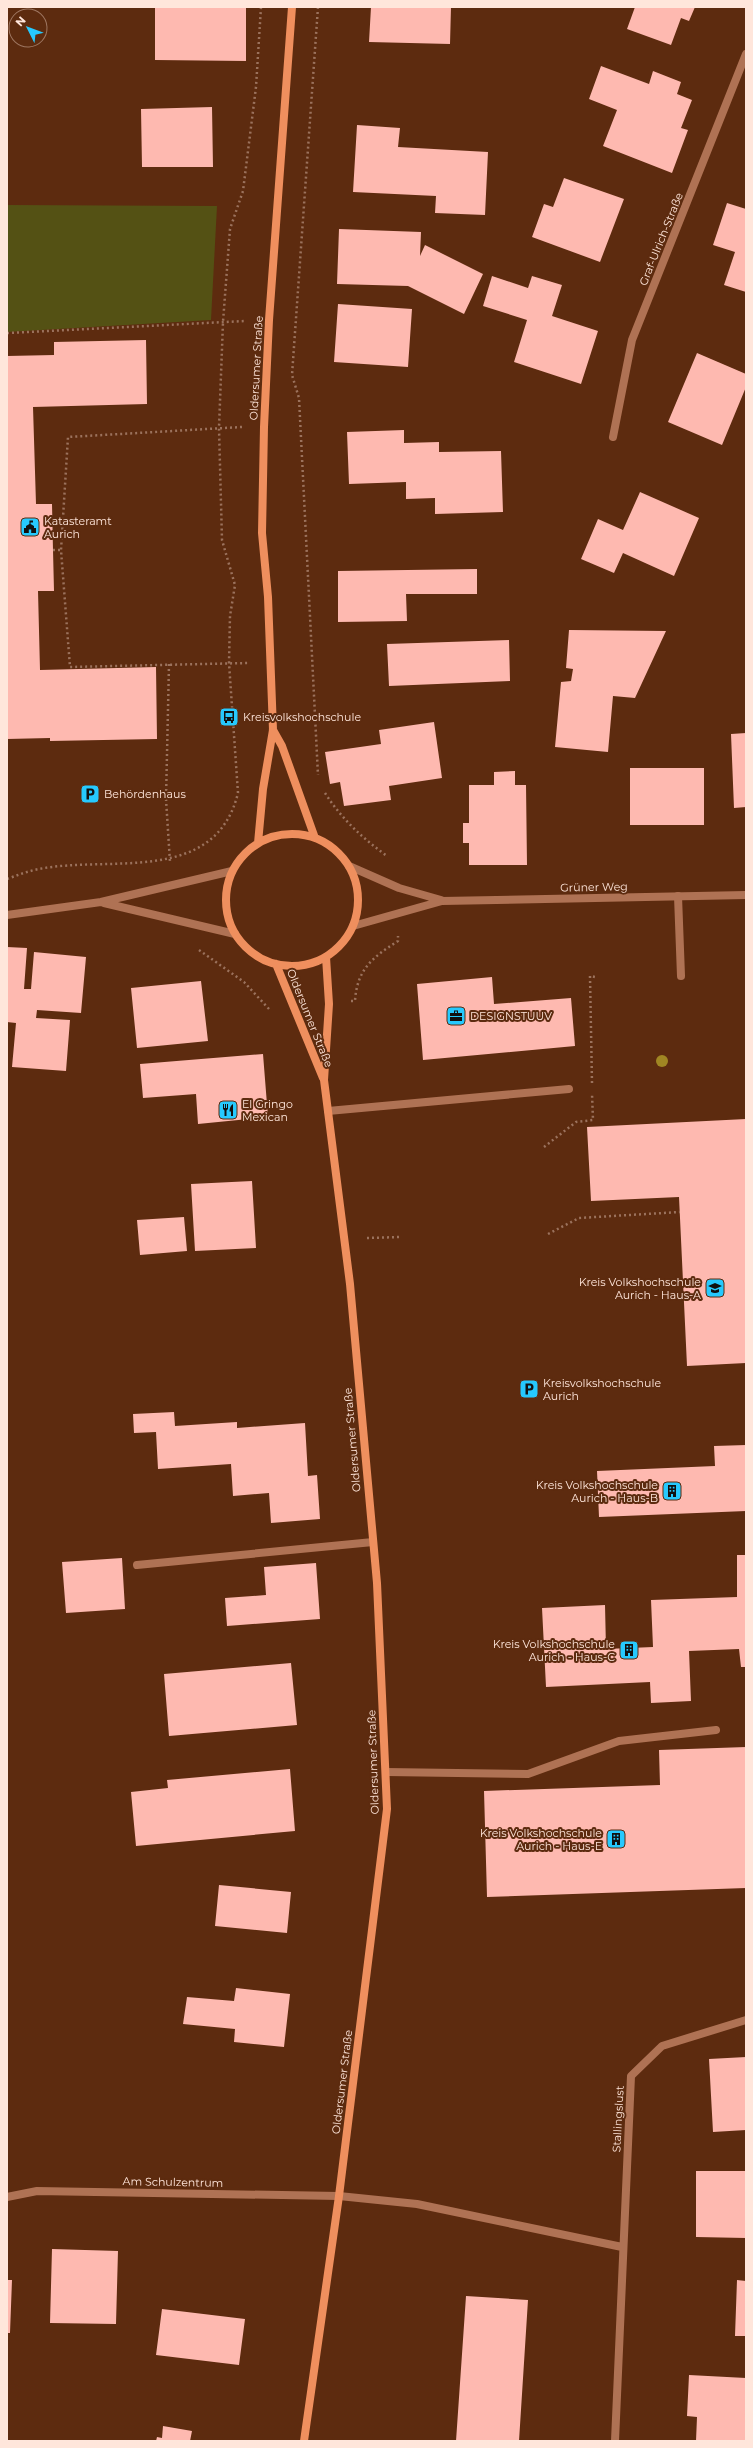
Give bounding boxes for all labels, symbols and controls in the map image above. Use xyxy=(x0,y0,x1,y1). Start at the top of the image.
north arrow xyxy=(8,8,48,48)
text: N xyxy=(12,13,29,29)
street label: Graf-Ulrich-Straße xyxy=(636,190,686,288)
street label: Oldersumer Straße xyxy=(246,315,266,421)
place label: Katasteramt Aurich xyxy=(44,514,112,541)
public building icon: Katasteramt Aurich xyxy=(19,516,41,538)
bus stop icon: Kreisvolkshochschule xyxy=(218,706,240,728)
place label: Kreisvolkshochschule xyxy=(243,710,361,724)
parking icon: Behördenhaus xyxy=(79,783,101,805)
place label: Behördenhaus xyxy=(104,787,186,801)
street label: Grüner Weg xyxy=(560,879,628,895)
street label: Oldersumer Straße xyxy=(284,967,336,1069)
office icon: DESIGNSTUUV xyxy=(445,1005,467,1027)
place label: DESIGNSTUUV xyxy=(470,1009,552,1023)
place label: El Gringo Mexican xyxy=(242,1097,293,1124)
restaurant icon: El Gringo Mexican xyxy=(217,1099,239,1121)
place label: Kreis Volkshochschule Aurich - Haus-A xyxy=(579,1275,701,1302)
school or university icon: Kreis Volkshochschule Aurich - Haus-A xyxy=(704,1277,726,1299)
place label: Kreisvolkshochschule Aurich xyxy=(543,1376,661,1403)
parking icon: Kreisvolkshochschule Aurich xyxy=(518,1378,540,1400)
street label: Oldersumer Straße xyxy=(340,1387,364,1493)
place label: Kreis Volkshochschule Aurich - Haus-B xyxy=(536,1478,658,1505)
building icon: Kreis Volkshochschule Aurich - Haus-B xyxy=(661,1480,683,1502)
place label: Kreis Volkshochschule Aurich - Haus-C xyxy=(493,1637,615,1664)
building icon: Kreis Volkshochschule Aurich - Haus-C xyxy=(618,1639,640,1661)
street label: Oldersumer Straße xyxy=(364,1709,382,1815)
place label: Kreis Volkshochschule Aurich - Haus-E xyxy=(480,1826,602,1853)
building icon: Kreis Volkshochschule Aurich - Haus-E xyxy=(605,1828,627,1850)
street label: Oldersumer Straße xyxy=(329,2029,355,2135)
street label: Stallingslust xyxy=(609,2085,627,2153)
street label: Am Schulzentrum xyxy=(123,2174,223,2190)

